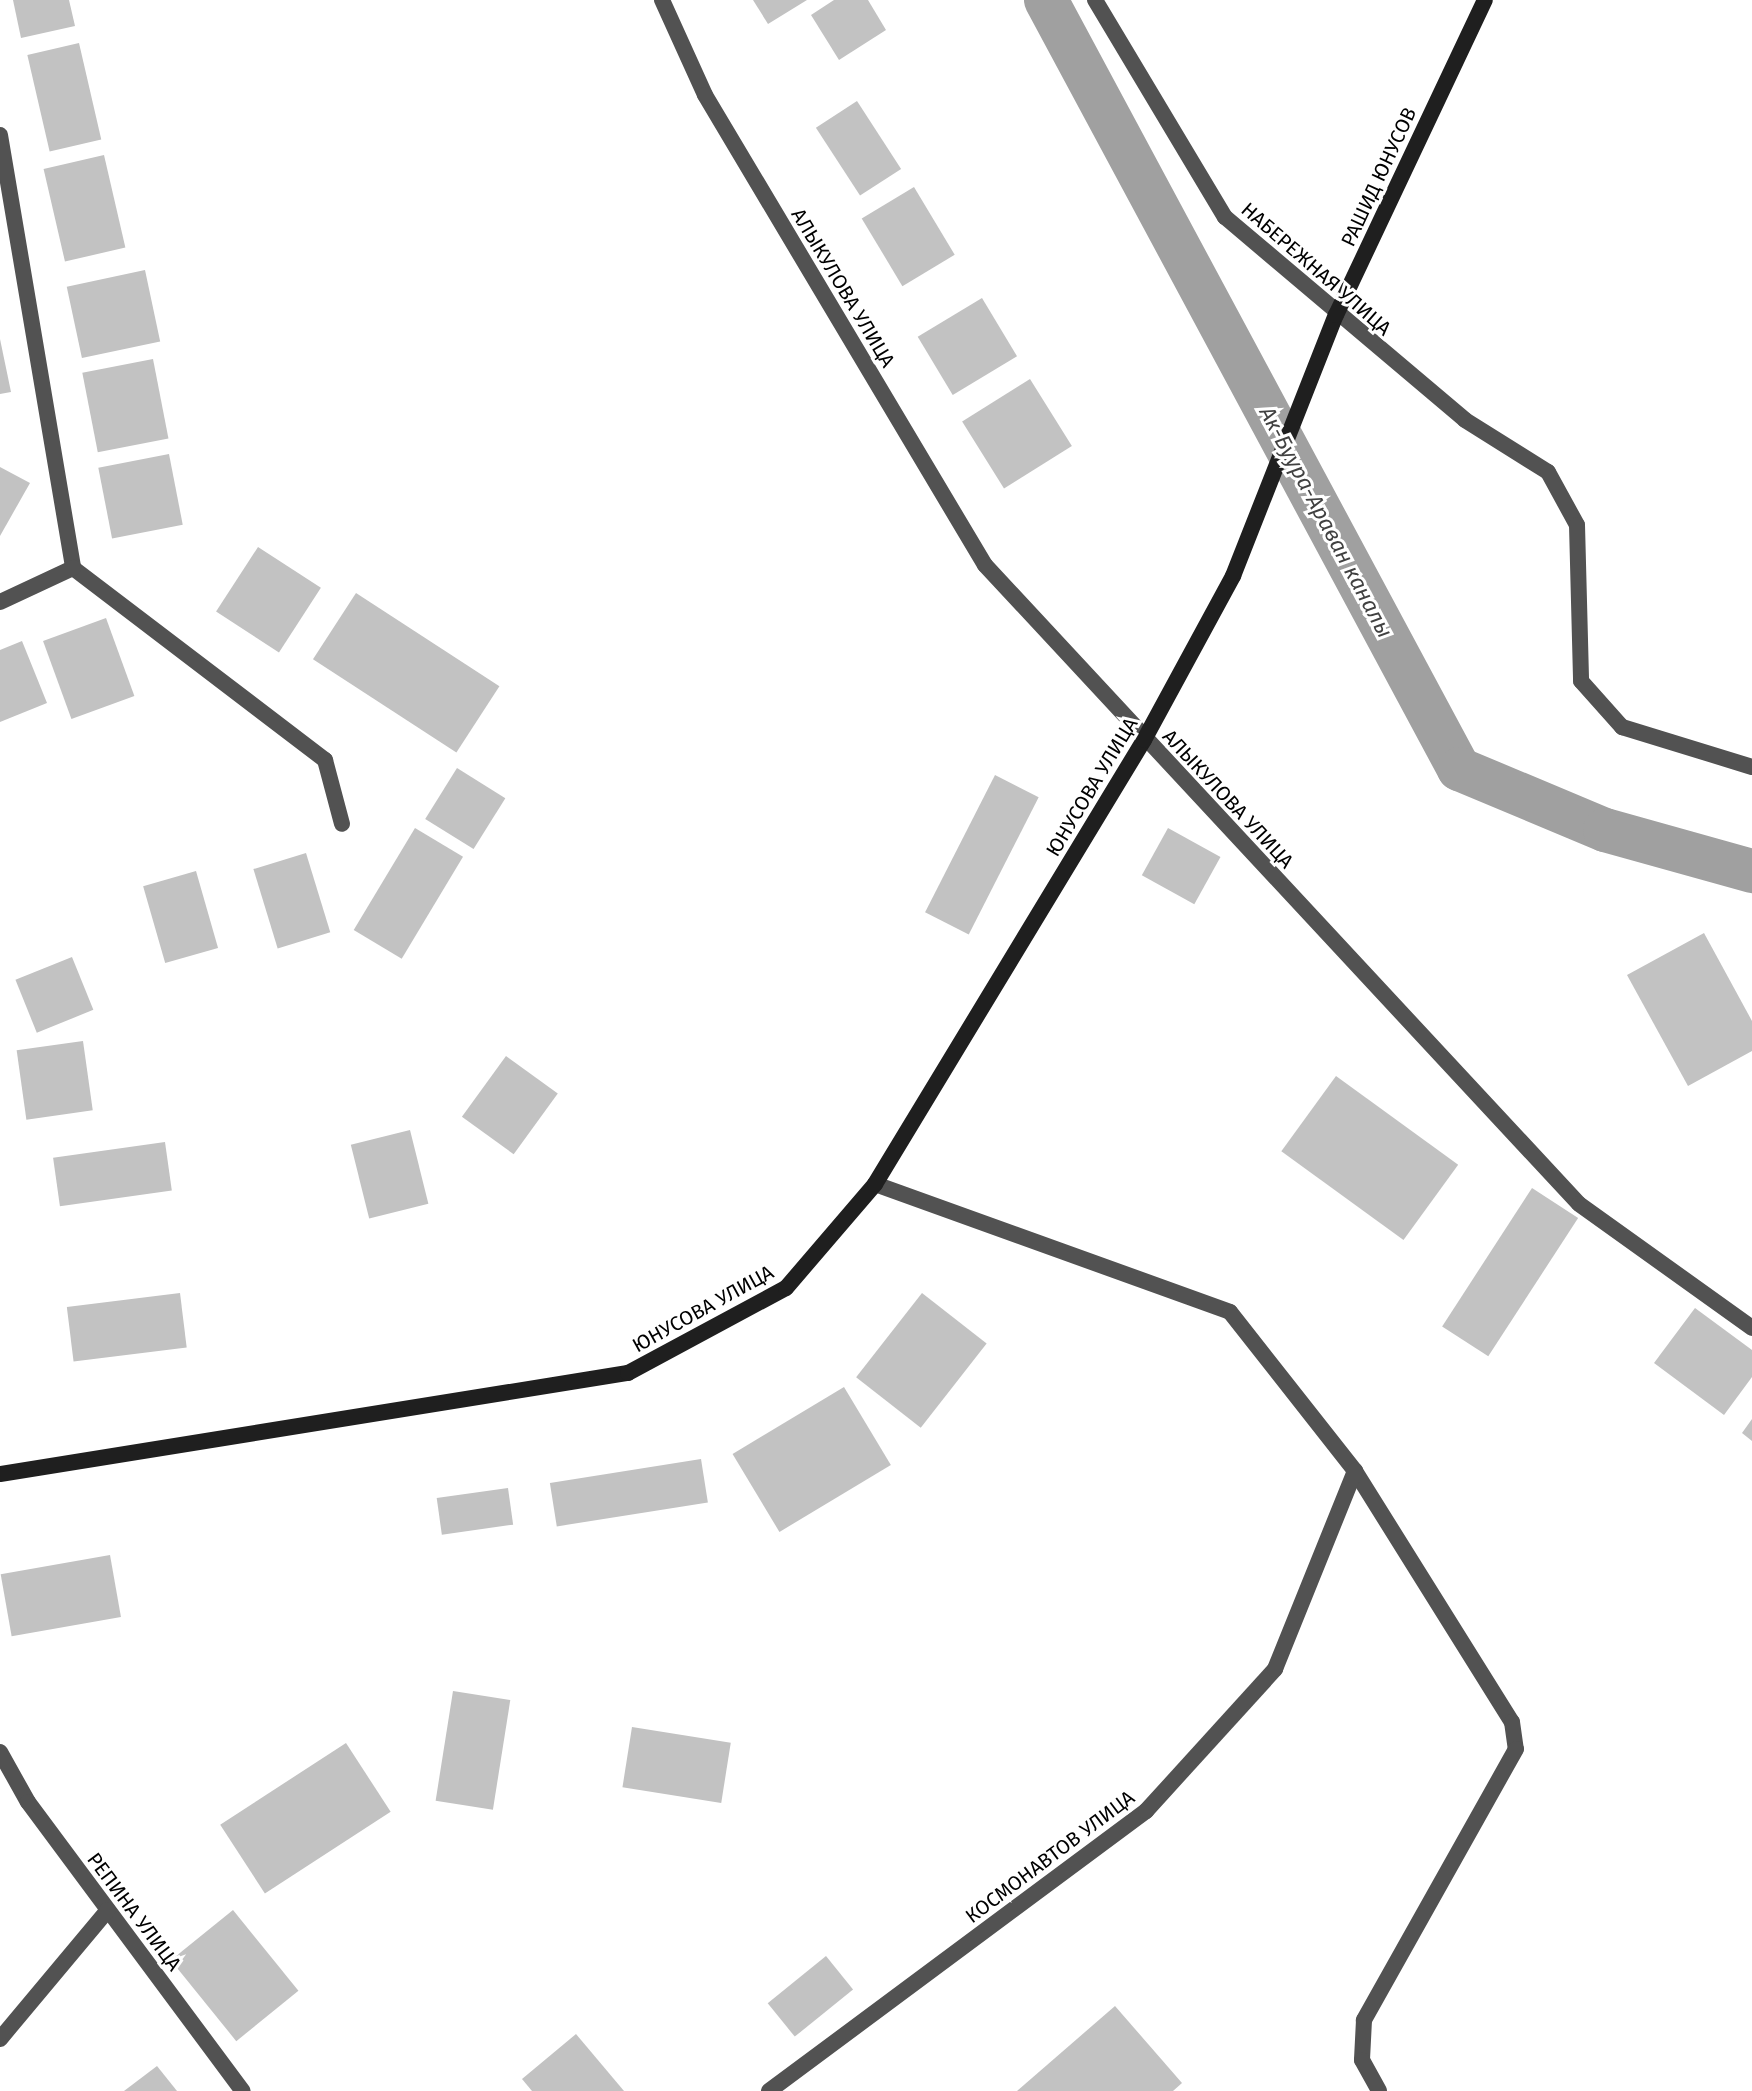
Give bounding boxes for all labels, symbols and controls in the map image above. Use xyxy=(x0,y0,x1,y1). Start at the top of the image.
street label: РАШИД ЮНУСОВ xyxy=(1336,104,1422,250)
street label: НАБЕРЕЖНАЯ УЛИЦА xyxy=(1236,197,1396,341)
street label: АЛЫКУЛОВА УЛИЦА xyxy=(786,204,900,372)
water label: Ак-Буура-Араван каналы xyxy=(1254,402,1398,642)
street label: ЮНУСОВА УЛИЦА xyxy=(1041,713,1143,861)
street label: АЛЫКУЛОВА УЛИЦА xyxy=(1158,725,1298,873)
street label: ЮНУСОВА УЛИЦА xyxy=(628,1260,778,1358)
street label: КОСМОНАВТОВ УЛИЦА xyxy=(961,1786,1139,1928)
street label: РЕПИНА УЛИЦА xyxy=(82,1848,186,1976)

